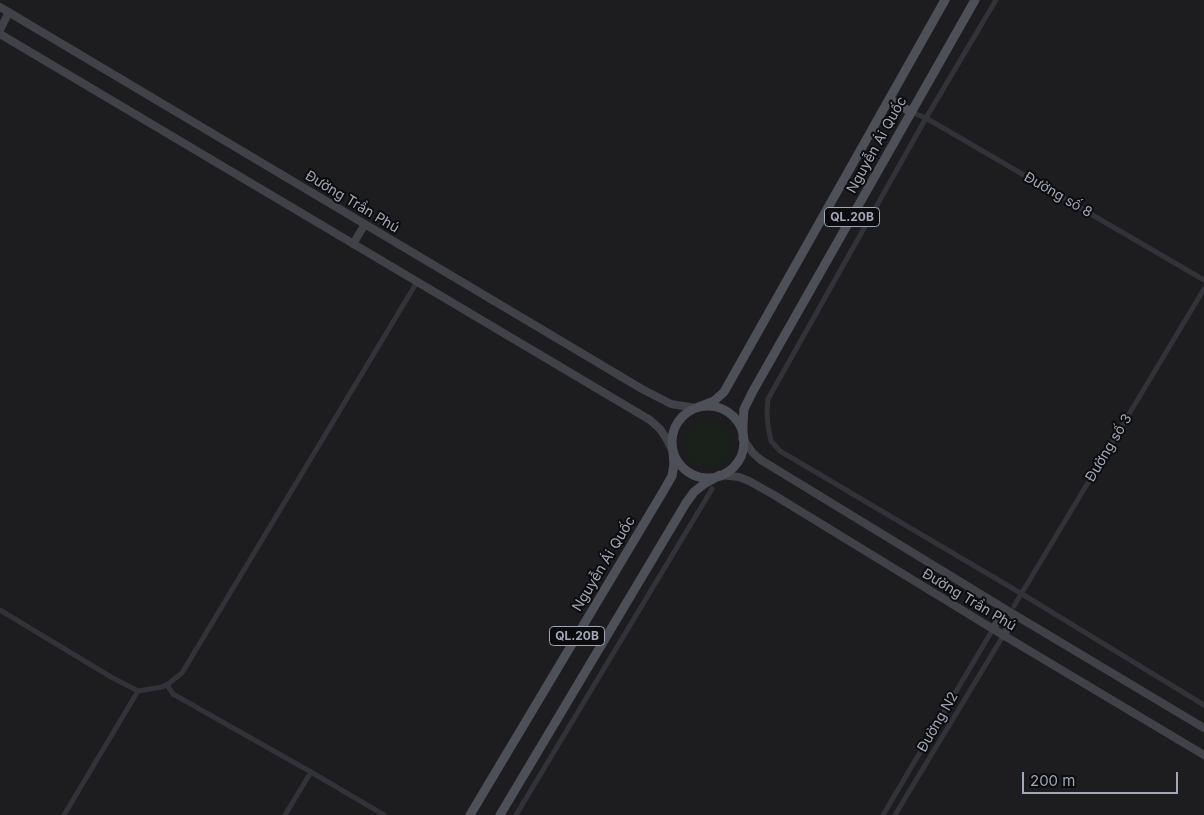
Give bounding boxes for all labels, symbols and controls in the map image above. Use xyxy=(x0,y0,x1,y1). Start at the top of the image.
street label: Nguyễn Ái Quốc xyxy=(844,94,910,196)
street label: Đường Trần Phú xyxy=(302,167,402,237)
street label: Đường số 8 xyxy=(1021,169,1095,221)
road number: QL.20B xyxy=(824,208,880,226)
street label: Đường số 3 xyxy=(1082,411,1136,485)
street label: Nguyễn Ái Quốc xyxy=(569,513,639,615)
street label: Đường Trần Phú xyxy=(919,565,1019,635)
road number: QL.20B xyxy=(550,626,604,646)
street label: Đường N2 xyxy=(914,689,962,755)
scale bar xyxy=(1024,762,1180,794)
text: 200 m xyxy=(1030,771,1075,790)

